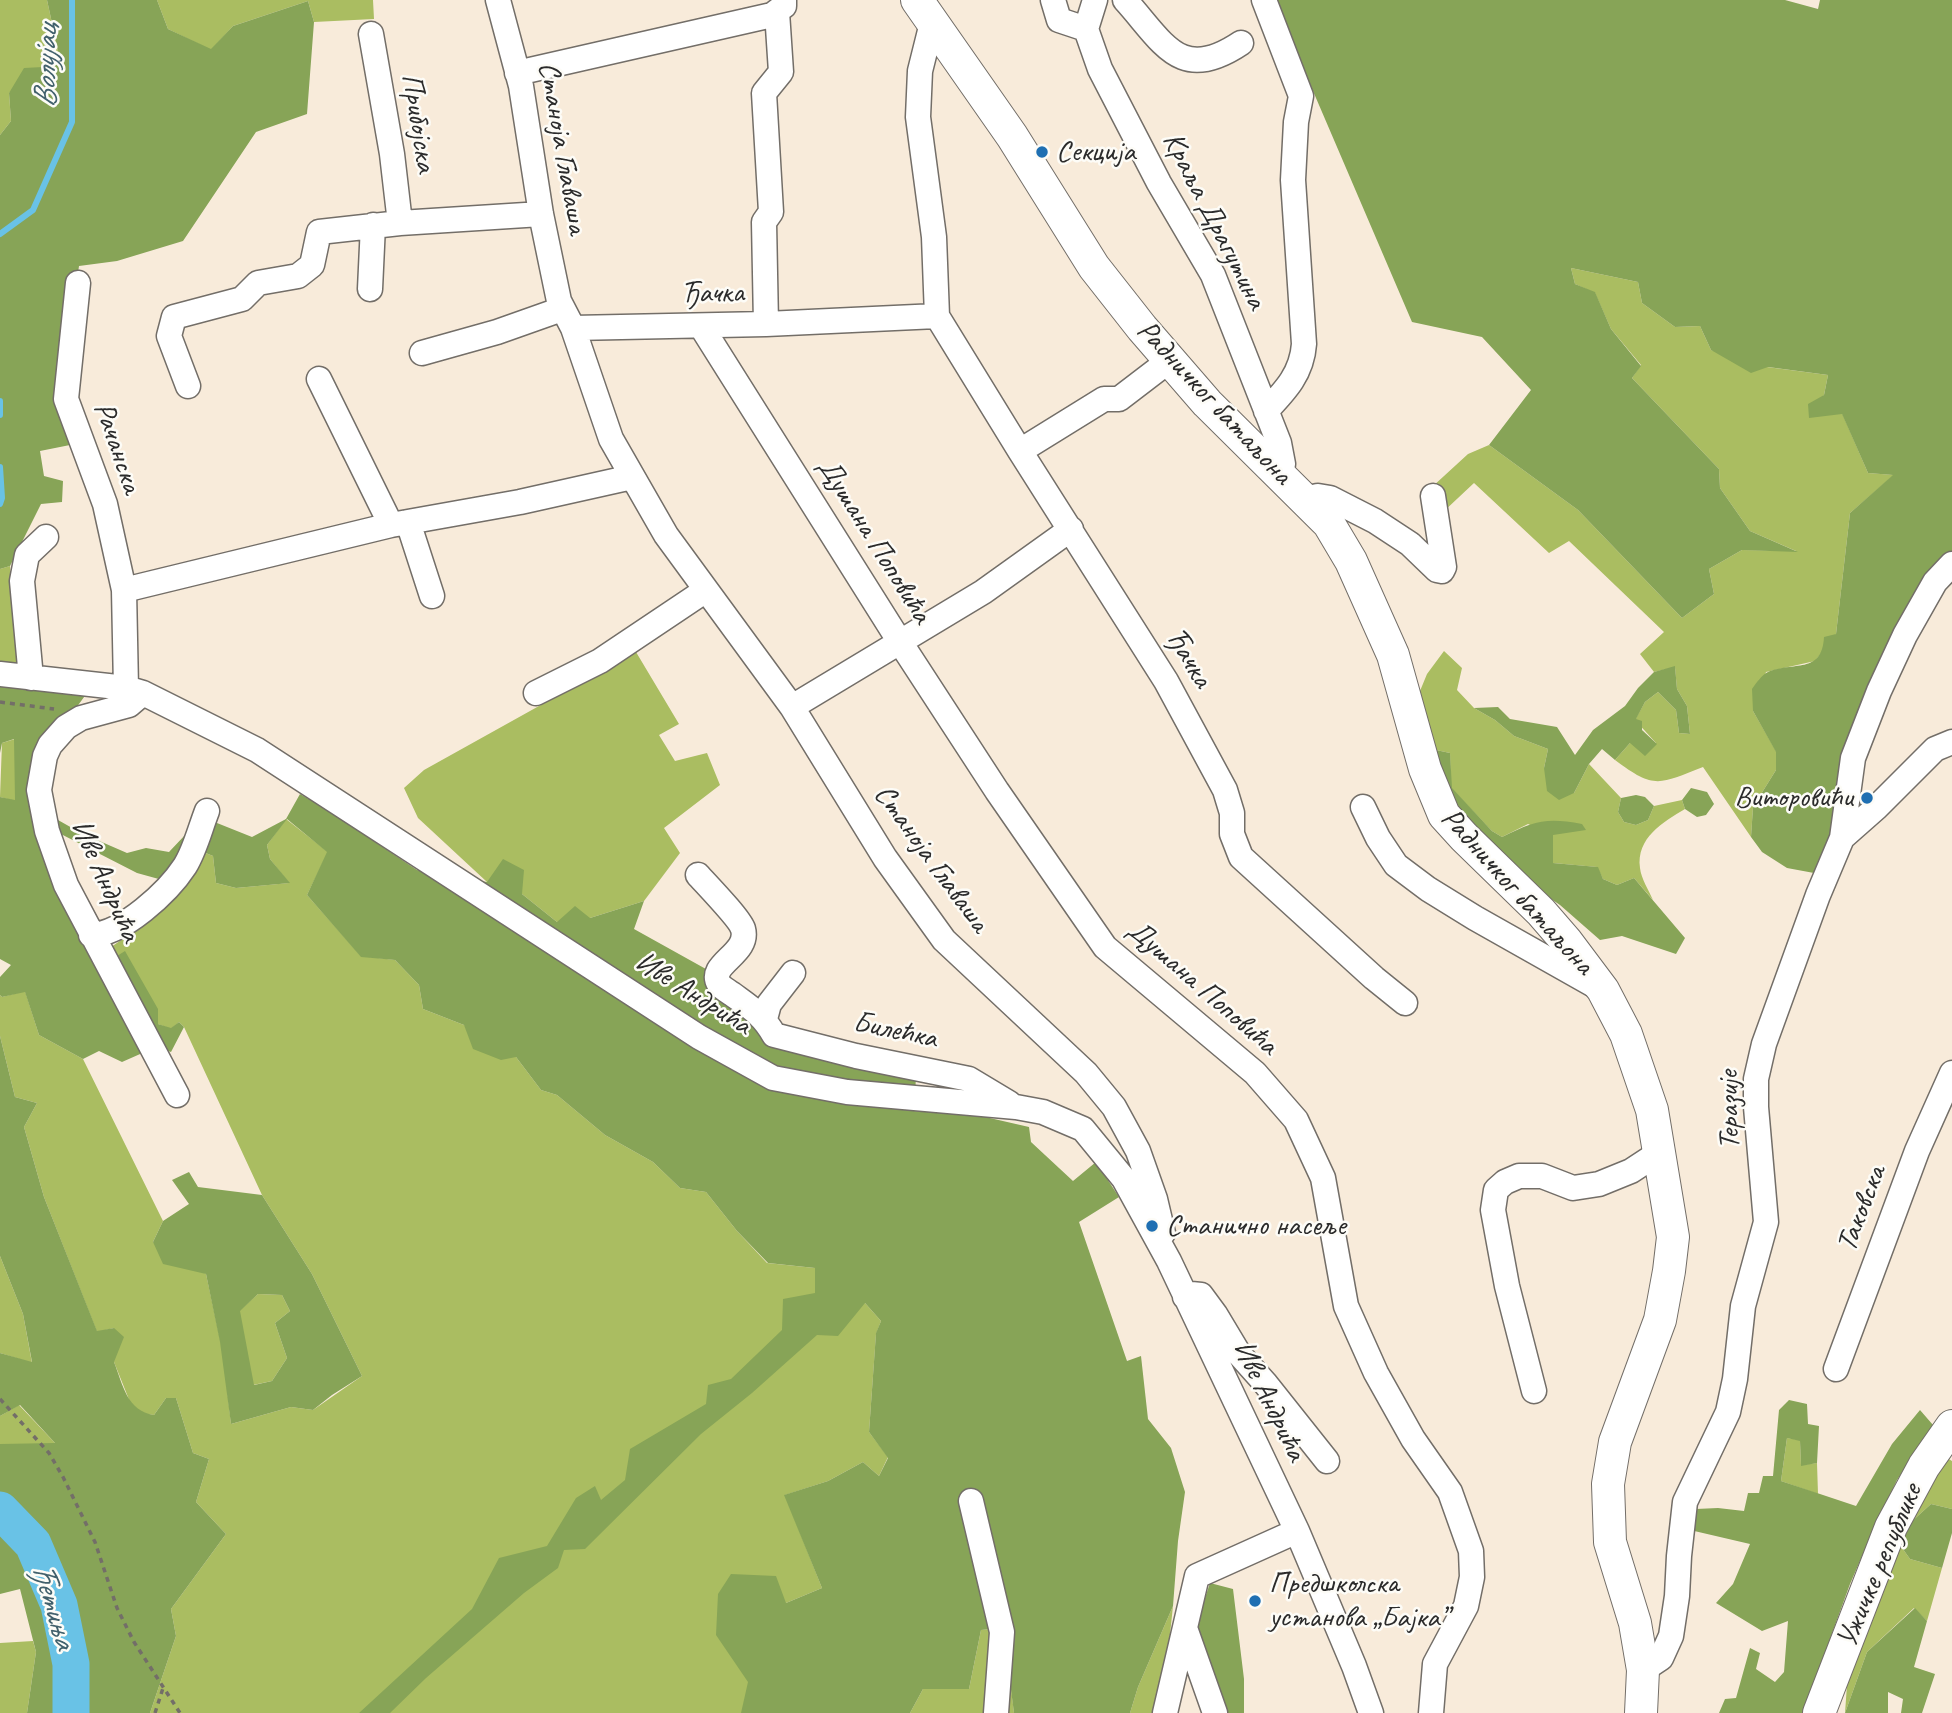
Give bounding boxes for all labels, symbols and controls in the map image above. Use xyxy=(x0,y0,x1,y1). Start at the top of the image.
water label: Волујац xyxy=(27,24,67,108)
street label: Станоја Главаша xyxy=(529,59,595,237)
street label: Прибојска xyxy=(392,71,444,175)
street label: Краља Драгутина xyxy=(1154,126,1274,316)
place label: Секција xyxy=(1056,134,1135,170)
marker: Секција xyxy=(1034,144,1050,160)
street label: Ђачка xyxy=(680,275,744,313)
street label: Радничког батаљона xyxy=(1129,313,1299,493)
street label: Рачанска xyxy=(85,398,149,498)
street label: Душана Поповића xyxy=(809,451,939,631)
street label: Ђачка xyxy=(1156,621,1220,695)
street label: Станоја Главаша xyxy=(865,778,997,940)
place label: Виторовићи xyxy=(1735,780,1853,816)
marker: Виторовићи xyxy=(1859,790,1875,806)
street label: Радничког батаљона xyxy=(1433,801,1601,983)
street label: Иве Андрића xyxy=(62,814,148,948)
street label: Душана Поповића xyxy=(1119,913,1285,1063)
street label: Иве Андрића xyxy=(628,944,758,1044)
street label: Билећка xyxy=(850,1005,940,1057)
street label: Теразије xyxy=(1711,1070,1749,1150)
street label: Таковска xyxy=(1829,1161,1895,1257)
place label: Станично насеље xyxy=(1166,1208,1346,1244)
marker: Станично насеље xyxy=(1144,1218,1160,1234)
street label: Иве Андрића xyxy=(1224,1335,1314,1467)
street label: Ужичке републике xyxy=(1829,1479,1931,1653)
water label: Ђетиња xyxy=(21,1557,83,1653)
place label: Предшколска установа „Бајка” xyxy=(1269,1566,1447,1636)
marker: Предшколска установа „Бајка” xyxy=(1247,1593,1263,1609)

